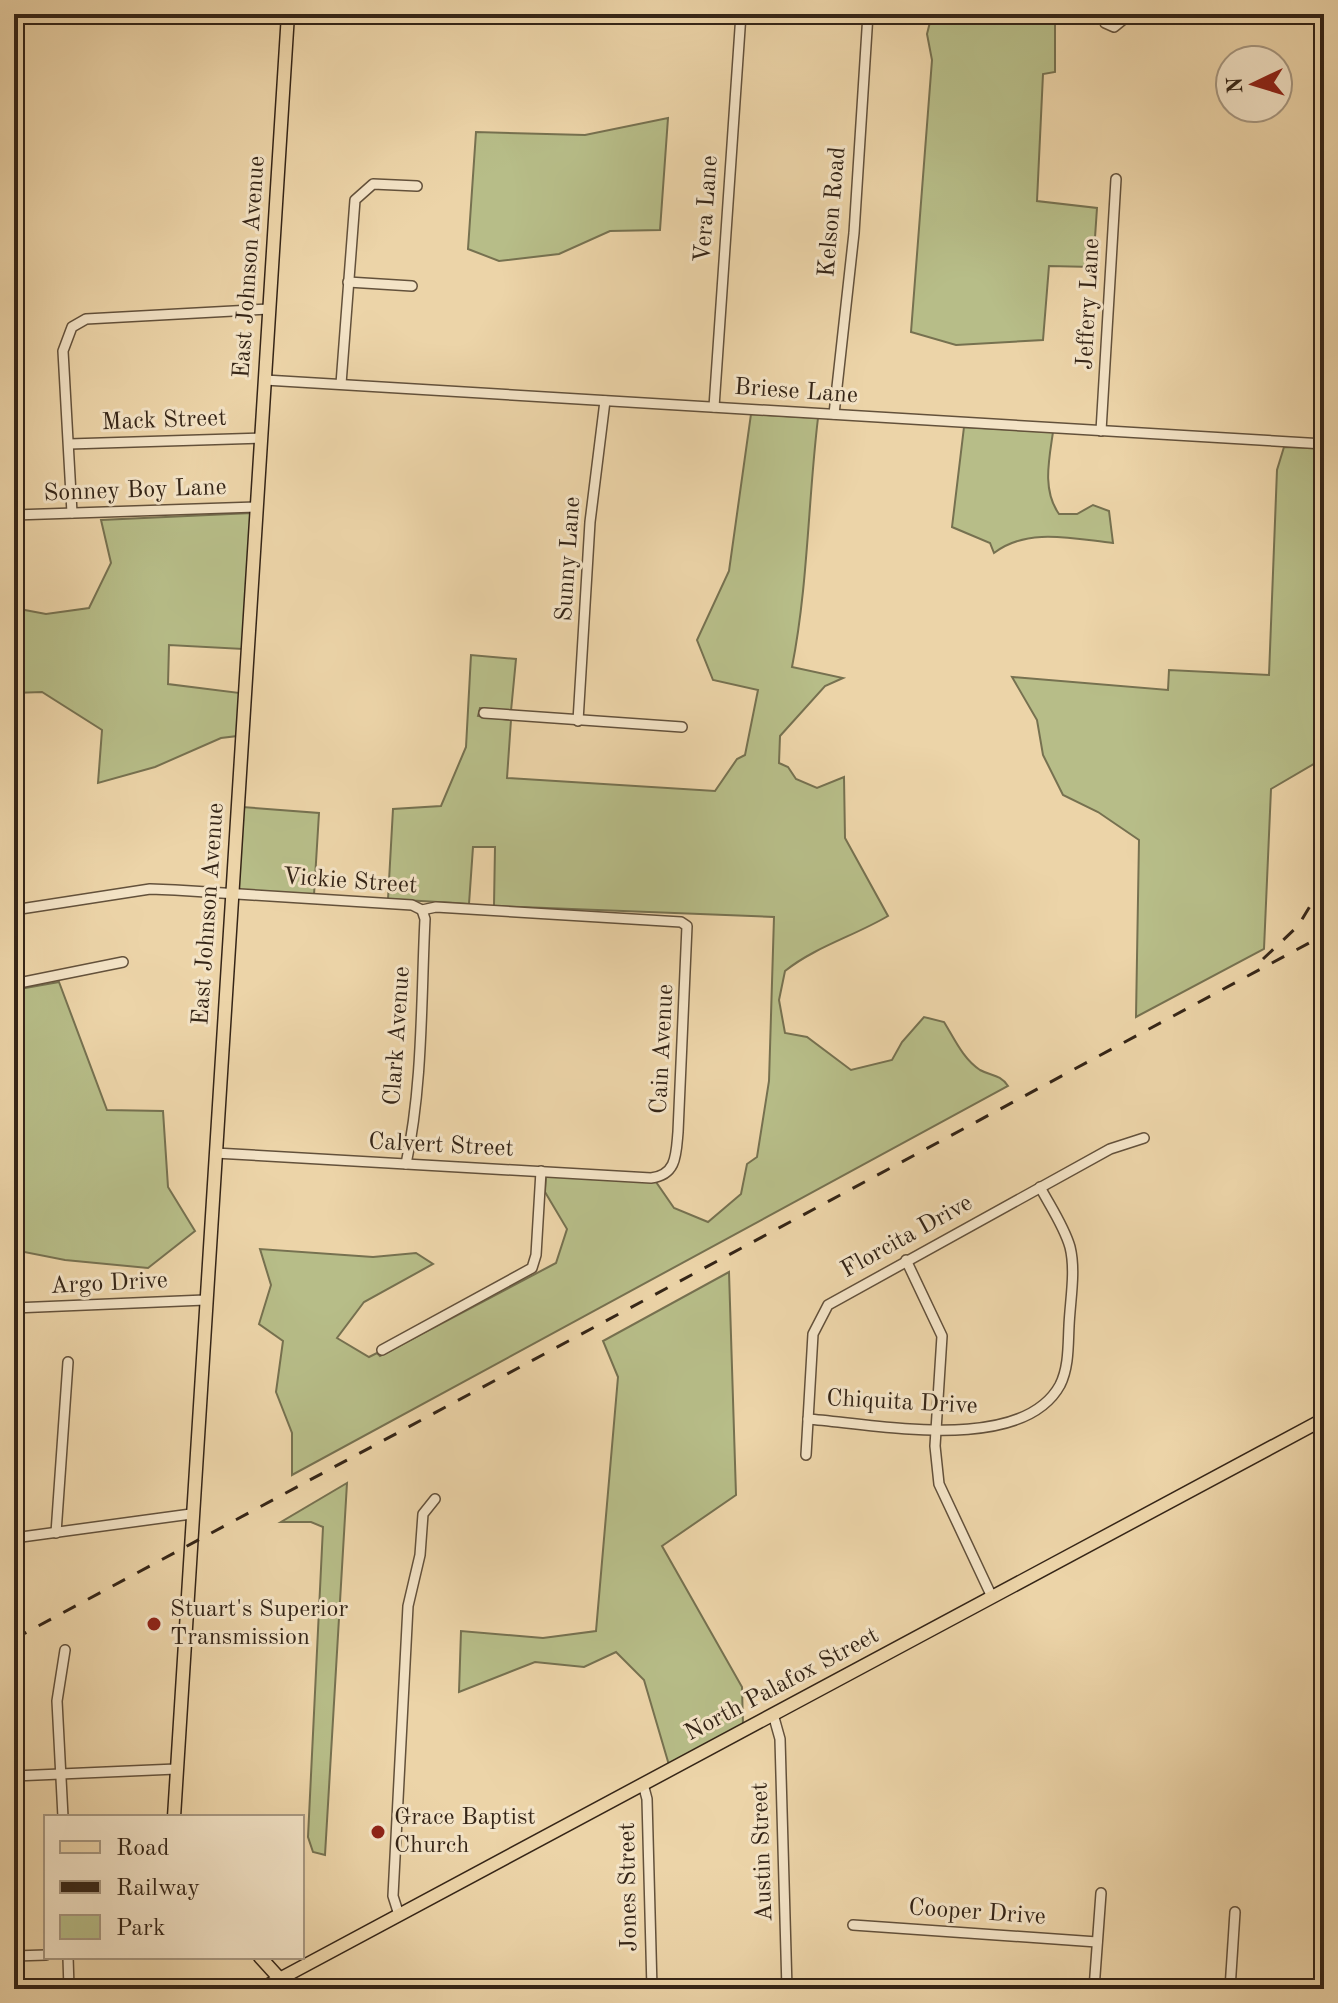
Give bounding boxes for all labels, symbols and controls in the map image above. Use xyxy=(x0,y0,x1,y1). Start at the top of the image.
north arrow xyxy=(1214,44,1294,124)
text: N xyxy=(1224,76,1248,94)
street label: Kelson Road xyxy=(815,146,851,278)
street label: Vera Lane xyxy=(691,154,723,264)
street label: East Johnson Avenue xyxy=(230,155,270,379)
street label: Jeffery Lane xyxy=(1074,237,1104,371)
street label: Briese Lane xyxy=(733,376,859,408)
street label: Mack Street xyxy=(101,407,227,435)
street label: Sonney Boy Lane xyxy=(43,476,227,506)
street label: Sunny Lane xyxy=(553,496,585,622)
street label: East Johnson Avenue xyxy=(189,802,229,1026)
street label: Vickie Street xyxy=(282,865,418,899)
street label: Clark Avenue xyxy=(381,965,415,1107)
street label: Cain Avenue xyxy=(648,983,678,1115)
street label: Calvert Street xyxy=(368,1130,514,1162)
street label: Florcita Drive xyxy=(837,1191,977,1283)
street label: Argo Drive xyxy=(50,1269,168,1299)
street label: Chiquita Drive xyxy=(826,1387,978,1419)
place label: Stuart's Superior Transmission xyxy=(170,1598,348,1650)
marker: Stuart's Superior Transmission xyxy=(145,1615,163,1633)
street label: North Palafox Street xyxy=(681,1624,883,1746)
street label: Austin Street xyxy=(749,1782,777,1922)
place label: Grace Baptist Church xyxy=(394,1806,536,1858)
legend xyxy=(44,1815,304,1959)
street label: Jones Street xyxy=(616,1822,642,1952)
marker: Grace Baptist Church xyxy=(369,1823,387,1841)
text: Road xyxy=(116,1837,169,1861)
text: Railway xyxy=(116,1877,200,1901)
street label: Cooper Drive xyxy=(908,1896,1046,1930)
text: Park xyxy=(116,1917,165,1941)

